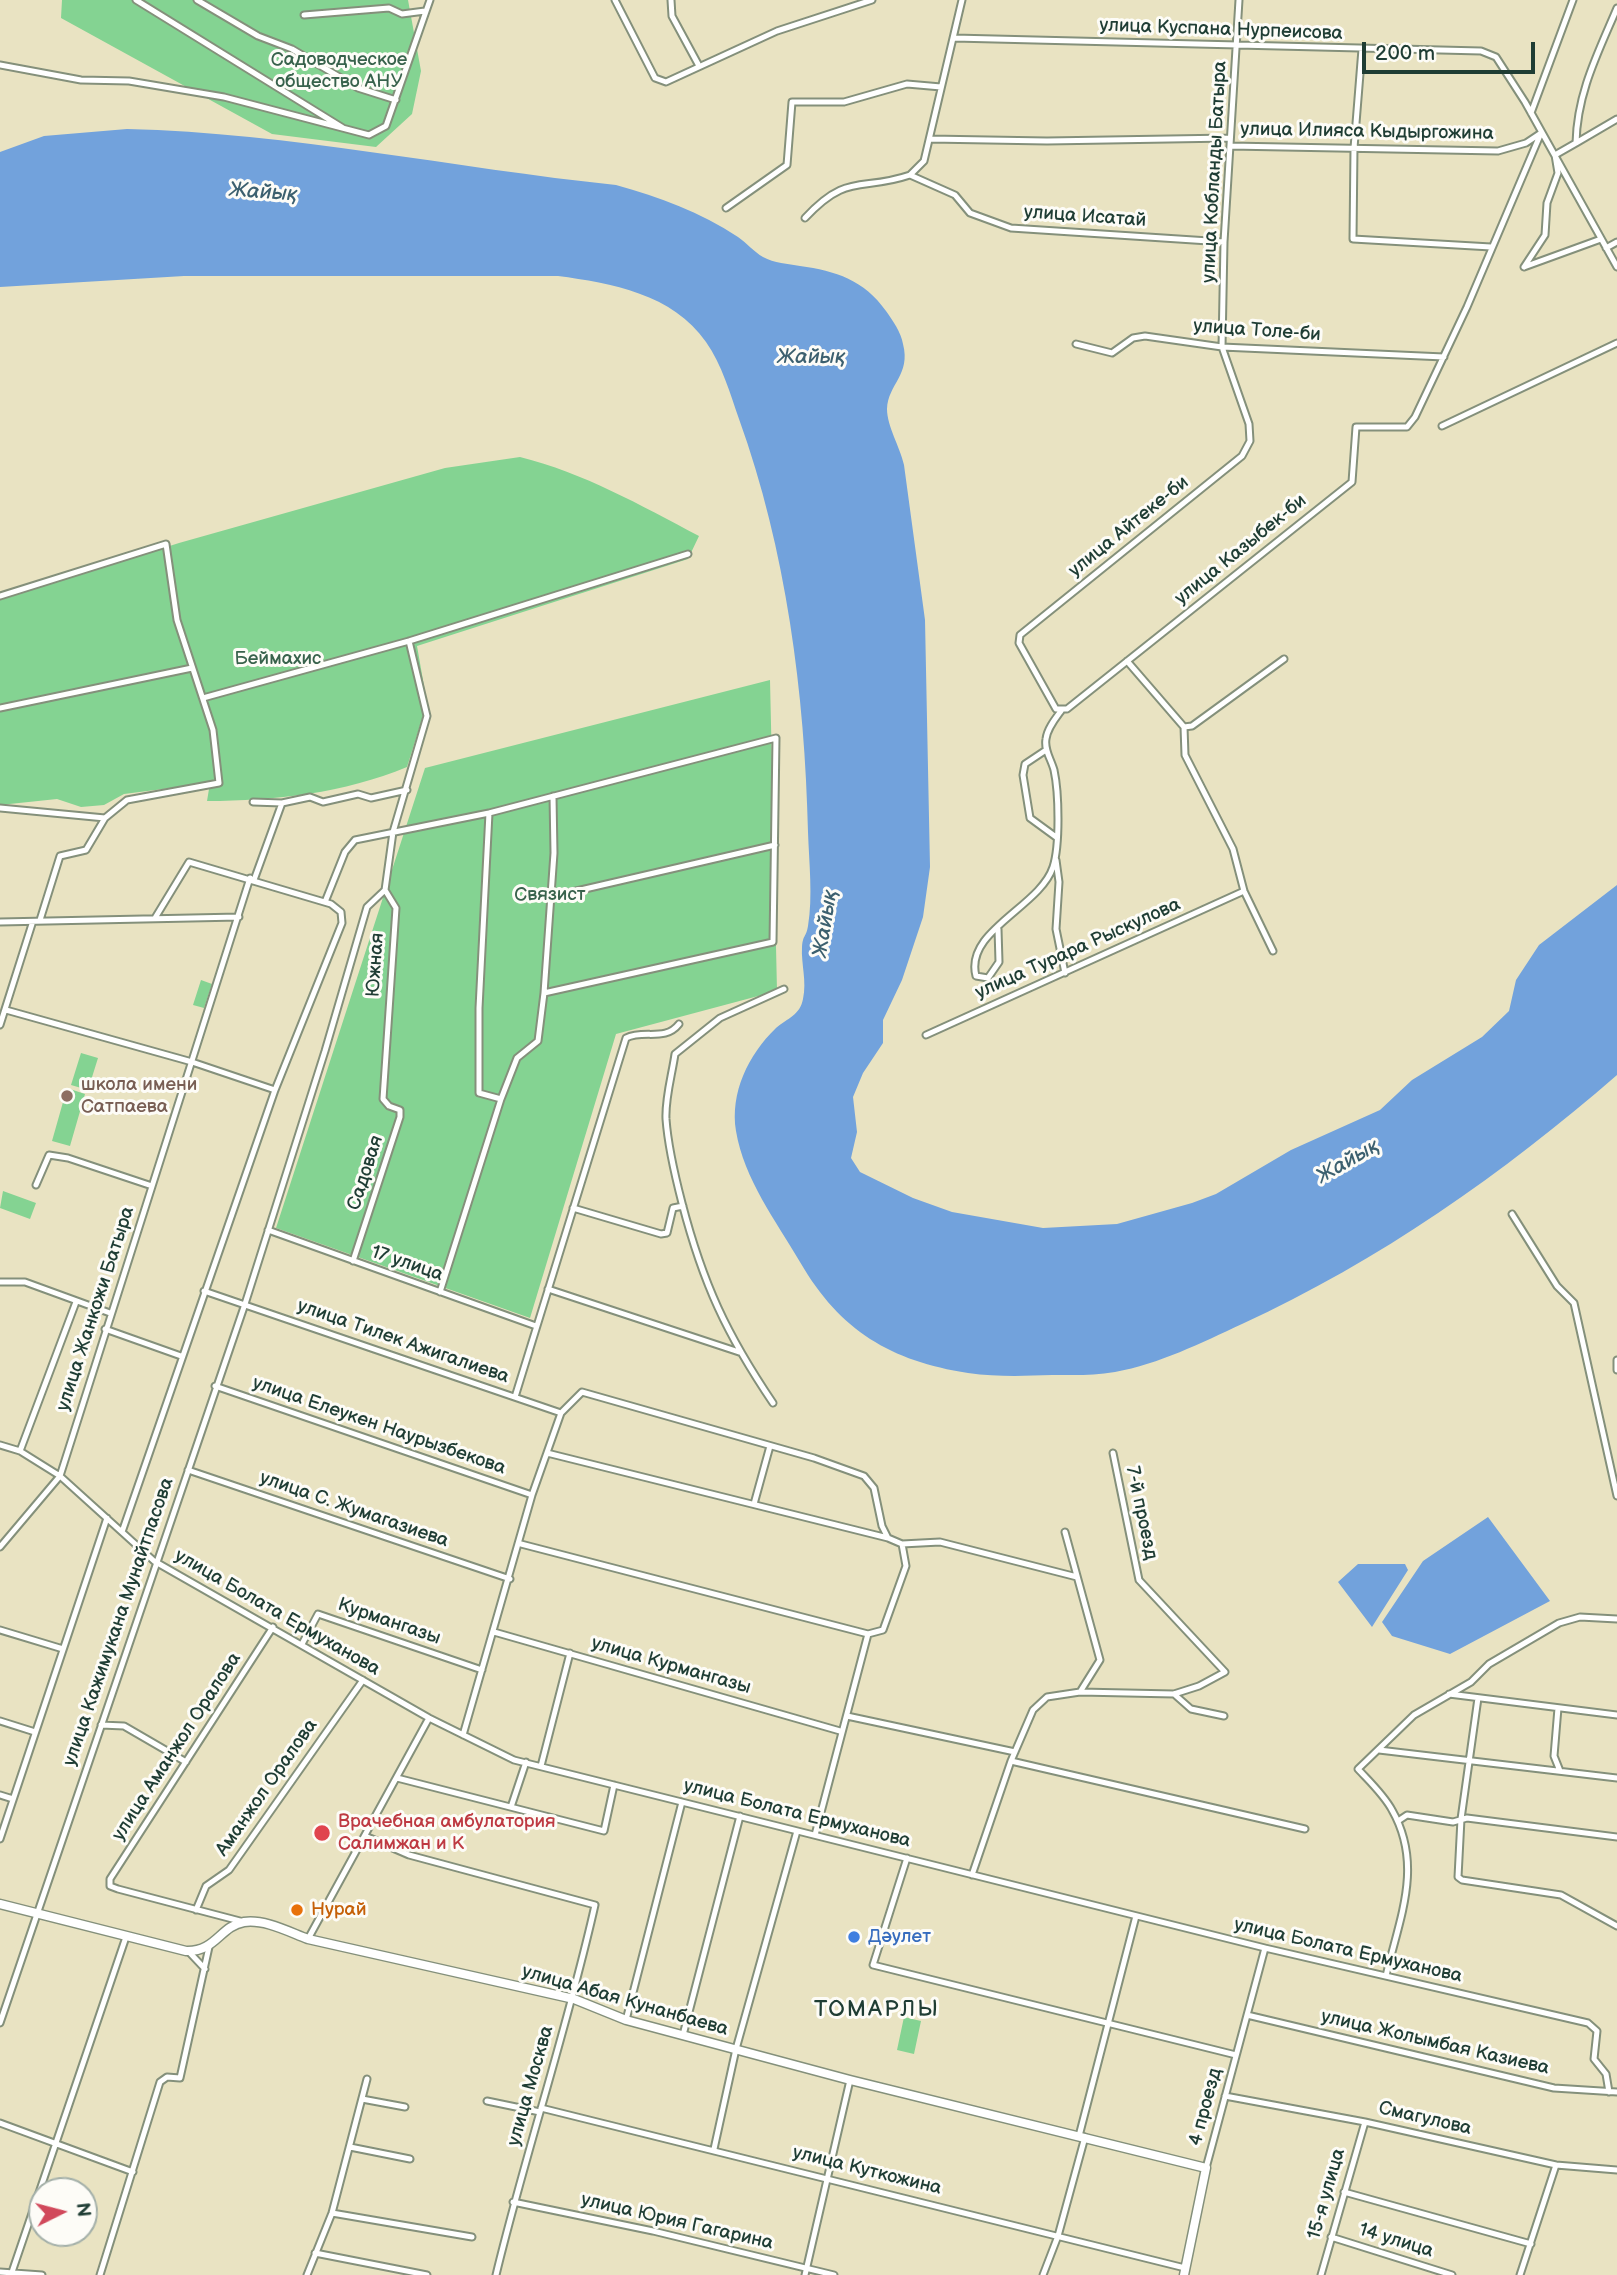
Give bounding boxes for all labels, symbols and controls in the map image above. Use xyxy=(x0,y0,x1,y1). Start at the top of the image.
street label: улица Куспана Нурпеисова xyxy=(1099,14,1343,46)
scale bar xyxy=(1365,28,1538,72)
text: 200 m xyxy=(1375,41,1435,66)
park label: Садоводческое общество АНУ xyxy=(271,49,407,93)
street label: улица Кобланды Батыра xyxy=(1198,60,1232,284)
street label: улица Илияса Кыдыргожина xyxy=(1240,118,1494,146)
water label: Жайық xyxy=(228,178,298,208)
street label: улица Исатай xyxy=(1023,201,1147,233)
street label: улица Толе-би xyxy=(1192,315,1322,347)
water label: Жайық xyxy=(777,345,845,371)
street label: улица Айтеке-би xyxy=(1064,472,1194,582)
street label: улица Казыбек-би xyxy=(1170,490,1312,610)
park label: Беймахис xyxy=(235,648,321,670)
park label: Связист xyxy=(514,884,586,906)
water label: Жайық xyxy=(808,888,844,960)
street label: улица Турара Рыскулова xyxy=(972,893,1184,1005)
street label: Южная xyxy=(362,932,390,998)
place label: школа имени Сатпаева xyxy=(81,1074,197,1118)
marker: школа имени Сатпаева xyxy=(59,1088,75,1104)
street label: Садовая xyxy=(343,1133,389,1213)
water label: Жайық xyxy=(1312,1134,1384,1190)
street label: улица Жанкожи Батыра xyxy=(52,1204,140,1414)
street label: 17 улица xyxy=(368,1241,446,1287)
street label: улица Тилек Ажигалиева xyxy=(294,1295,512,1389)
street label: улица Елеукен Наурызбекова xyxy=(249,1372,509,1480)
street label: 7-й проезд xyxy=(1120,1464,1162,1562)
street label: улица С. Жумагазиева xyxy=(257,1467,451,1553)
street label: улица Кажимукана Мунайтпасова xyxy=(59,1475,179,1769)
street label: улица Болата Ермуханова xyxy=(170,1545,384,1681)
street label: Курмангазы xyxy=(335,1594,443,1650)
street label: улица Курмангазы xyxy=(589,1632,753,1700)
street label: улица Аманжол Оралова xyxy=(108,1649,246,1845)
street label: Аманжол Оралова xyxy=(211,1715,323,1861)
street label: улица Болата Ермуханова xyxy=(681,1775,913,1853)
place label: Врачебная амбулатория Салимжан и К xyxy=(338,1811,556,1855)
marker: Врачебная амбулатория Салимжан и К xyxy=(312,1823,332,1843)
place label: Нурай xyxy=(311,1899,367,1921)
marker: Нурай xyxy=(289,1902,305,1918)
street label: улица Болата Ермуханова xyxy=(1232,1914,1464,1988)
place label: Дәулет xyxy=(868,1926,931,1948)
marker: Дәулет xyxy=(846,1929,862,1945)
street label: улица Абая Кунанбаева xyxy=(519,1961,731,2041)
district label: ТОМАРЛЫ xyxy=(815,1996,939,2024)
street label: улица Жолымбая Казиева xyxy=(1319,2006,1551,2080)
street label: улица Москва xyxy=(503,2023,559,2149)
street label: 4 проезд xyxy=(1185,2066,1227,2148)
street label: Смагулова xyxy=(1376,2097,1474,2141)
street label: улица Куткожина xyxy=(790,2141,944,2201)
street label: 15-я улица xyxy=(1303,2146,1351,2242)
north arrow xyxy=(28,2177,98,2247)
street label: улица Юрия Гагарина xyxy=(579,2189,775,2255)
text: N xyxy=(70,2202,95,2218)
street label: 14 улица xyxy=(1356,2219,1436,2263)

